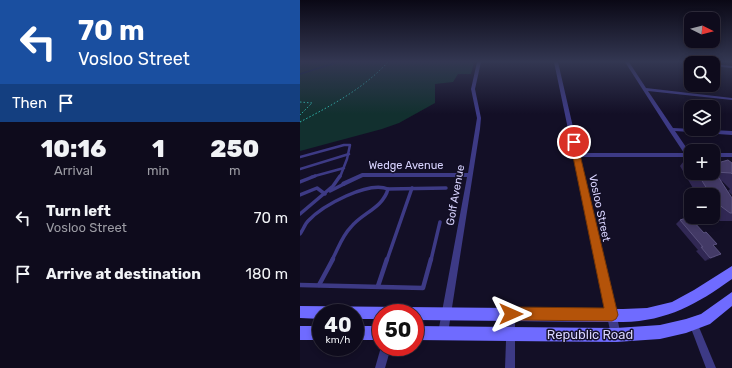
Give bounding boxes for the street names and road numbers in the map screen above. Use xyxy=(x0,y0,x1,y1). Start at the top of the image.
street label: Wedge Avenue xyxy=(369,159,443,172)
street label: Golf Avenue xyxy=(444,164,467,226)
street label: Vosloo Street xyxy=(586,173,613,244)
street label: Republic Road xyxy=(547,327,633,342)

